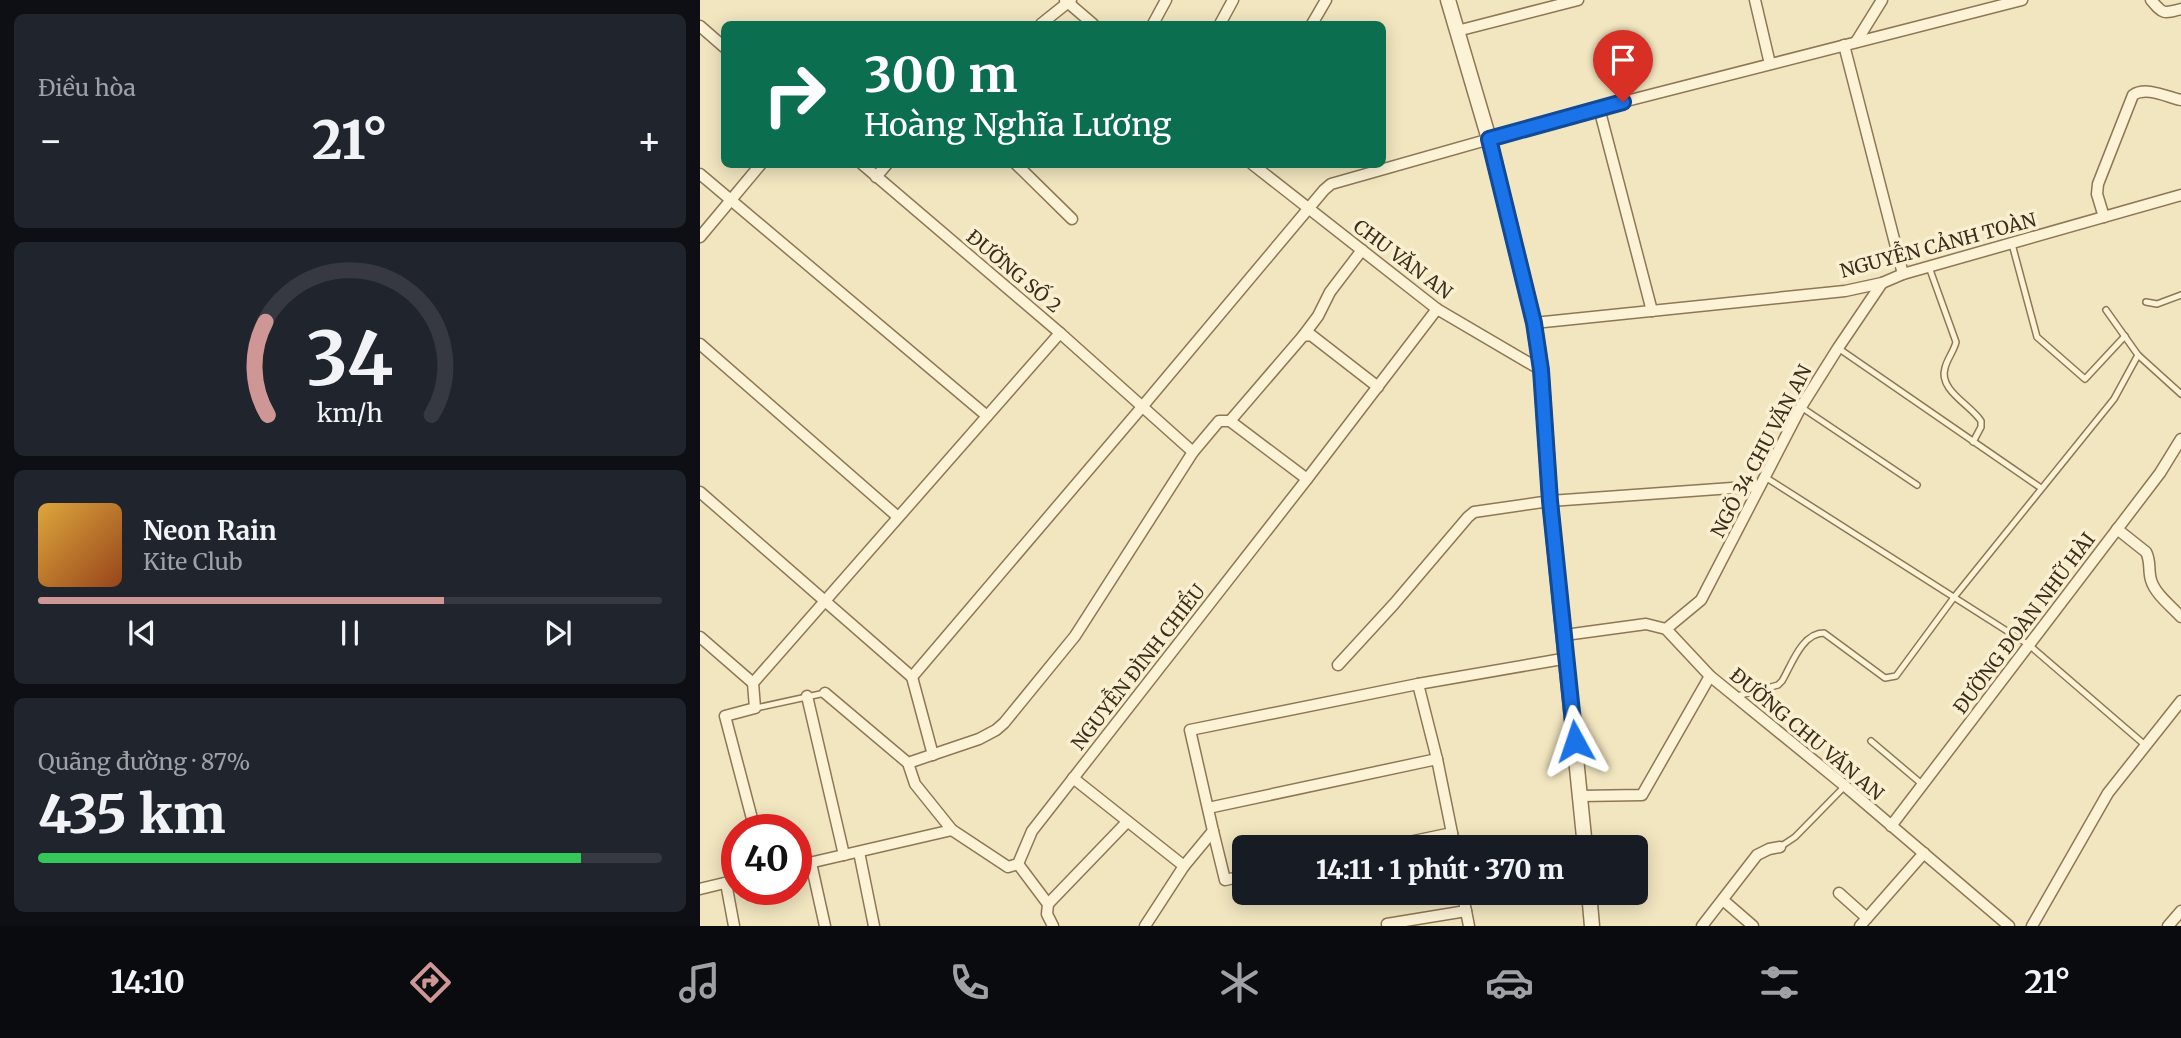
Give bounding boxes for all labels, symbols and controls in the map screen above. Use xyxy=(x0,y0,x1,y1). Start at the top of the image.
pin xyxy=(1593,30,1653,102)
icon: arrive xyxy=(1604,41,1642,79)
text: 300 m xyxy=(864,44,1018,105)
icon: right xyxy=(749,49,840,140)
text: Điều hòa xyxy=(38,73,136,102)
text: Hoàng Nghĩa Lương xyxy=(864,105,1171,145)
text: 21° xyxy=(312,108,388,173)
text: − xyxy=(38,117,63,164)
text: + xyxy=(637,117,662,164)
street label: NGUYỄN CẢNH TOÀN xyxy=(1836,203,2039,283)
street label: CHU VĂN AN xyxy=(1349,214,1457,304)
street label: ĐƯỜNG SỐ 2 xyxy=(962,222,1068,318)
text: 34 xyxy=(306,313,394,405)
street label: NGÕ 34 CHU VĂN AN xyxy=(1705,360,1817,541)
text: km/h xyxy=(317,397,383,429)
text: Neon Rain xyxy=(143,514,277,547)
street label: ĐƯỜNG ĐOÀN NHỮ HÀI xyxy=(1947,527,2100,718)
text: Kite Club xyxy=(143,547,242,576)
street label: NGUYỄN ĐÌNH CHIỂU xyxy=(1063,577,1210,754)
icon: previous xyxy=(123,614,161,652)
icon: pause xyxy=(331,614,369,652)
icon: next xyxy=(539,614,577,652)
street label: ĐƯỜNG CHU VĂN AN xyxy=(1725,662,1890,805)
position arrow xyxy=(1538,704,1612,778)
text: Quãng đường · 87% xyxy=(38,747,250,776)
text: 435 km xyxy=(38,782,225,847)
speed limit sign: 40 xyxy=(721,814,812,905)
text: 14:11 · 1 phút · 370 m xyxy=(1316,853,1564,886)
icon: directions xyxy=(406,958,455,1007)
icon: music xyxy=(675,958,724,1007)
icon: phone xyxy=(945,958,994,1007)
icon: climate xyxy=(1215,958,1264,1007)
icon: car xyxy=(1485,958,1534,1007)
icon: filters xyxy=(1755,958,1804,1007)
text: 14:10 xyxy=(110,962,185,1002)
text: 21° xyxy=(2024,962,2071,1002)

